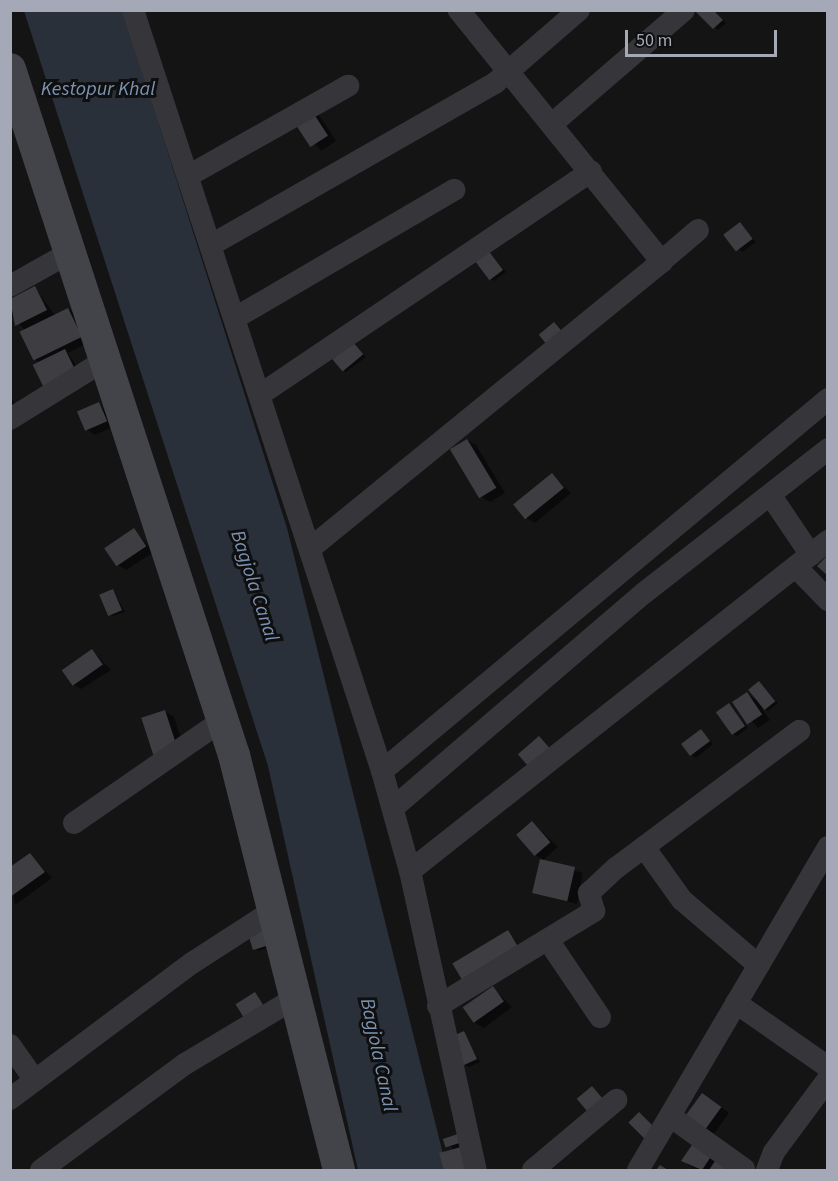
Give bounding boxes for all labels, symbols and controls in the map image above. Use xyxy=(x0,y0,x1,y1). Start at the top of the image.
scale bar xyxy=(628,18,780,56)
text: 50 m xyxy=(636,28,672,53)
water label: Kestopur Khal xyxy=(41,77,155,101)
water label: Bagjola Canal xyxy=(225,527,283,645)
water label: Bagjola Canal xyxy=(354,996,402,1114)

